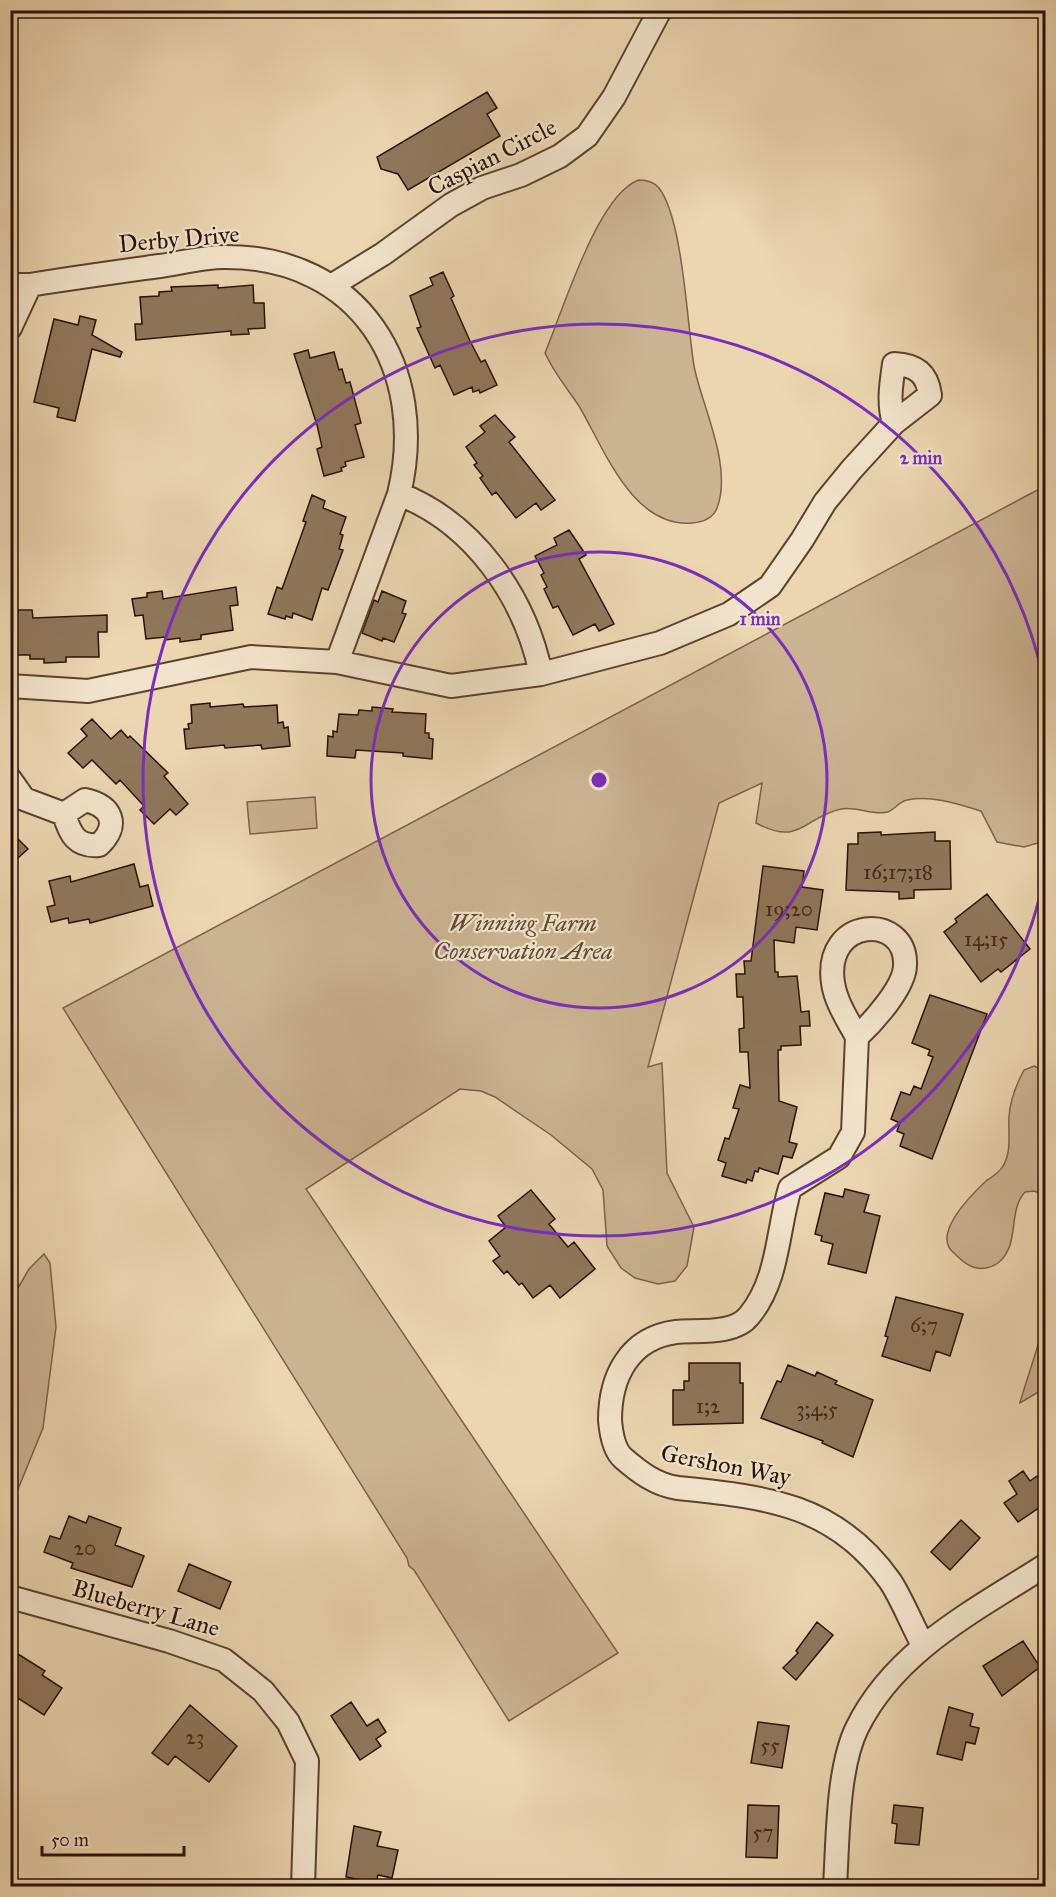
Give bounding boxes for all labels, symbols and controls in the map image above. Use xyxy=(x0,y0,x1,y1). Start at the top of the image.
street label: Caspian Circle xyxy=(423,112,561,202)
street label: Derby Drive xyxy=(117,219,241,259)
text: 2 min xyxy=(900,447,943,469)
text: 1 min xyxy=(740,608,781,630)
centre of rings xyxy=(589,770,609,790)
house number: 16;17;18 xyxy=(863,859,933,885)
house number: 19;20 xyxy=(765,896,813,922)
park label: Winning Farm Conservation Area xyxy=(433,908,613,966)
house number: 14;15 xyxy=(964,926,1008,952)
house number: 6;7 xyxy=(910,1312,938,1338)
house number: 1;2 xyxy=(696,1393,721,1419)
house number: 3;4;5 xyxy=(796,1396,838,1422)
street label: Gershon Way xyxy=(659,1438,794,1492)
house number: 20 xyxy=(74,1535,96,1561)
street label: Blueberry Lane xyxy=(69,1573,223,1643)
house number: 23 xyxy=(186,1724,204,1750)
house number: 55 xyxy=(760,1732,780,1758)
scale bar xyxy=(42,1819,184,1857)
house number: 57 xyxy=(753,1819,773,1845)
text: 50 m xyxy=(51,1829,89,1851)

